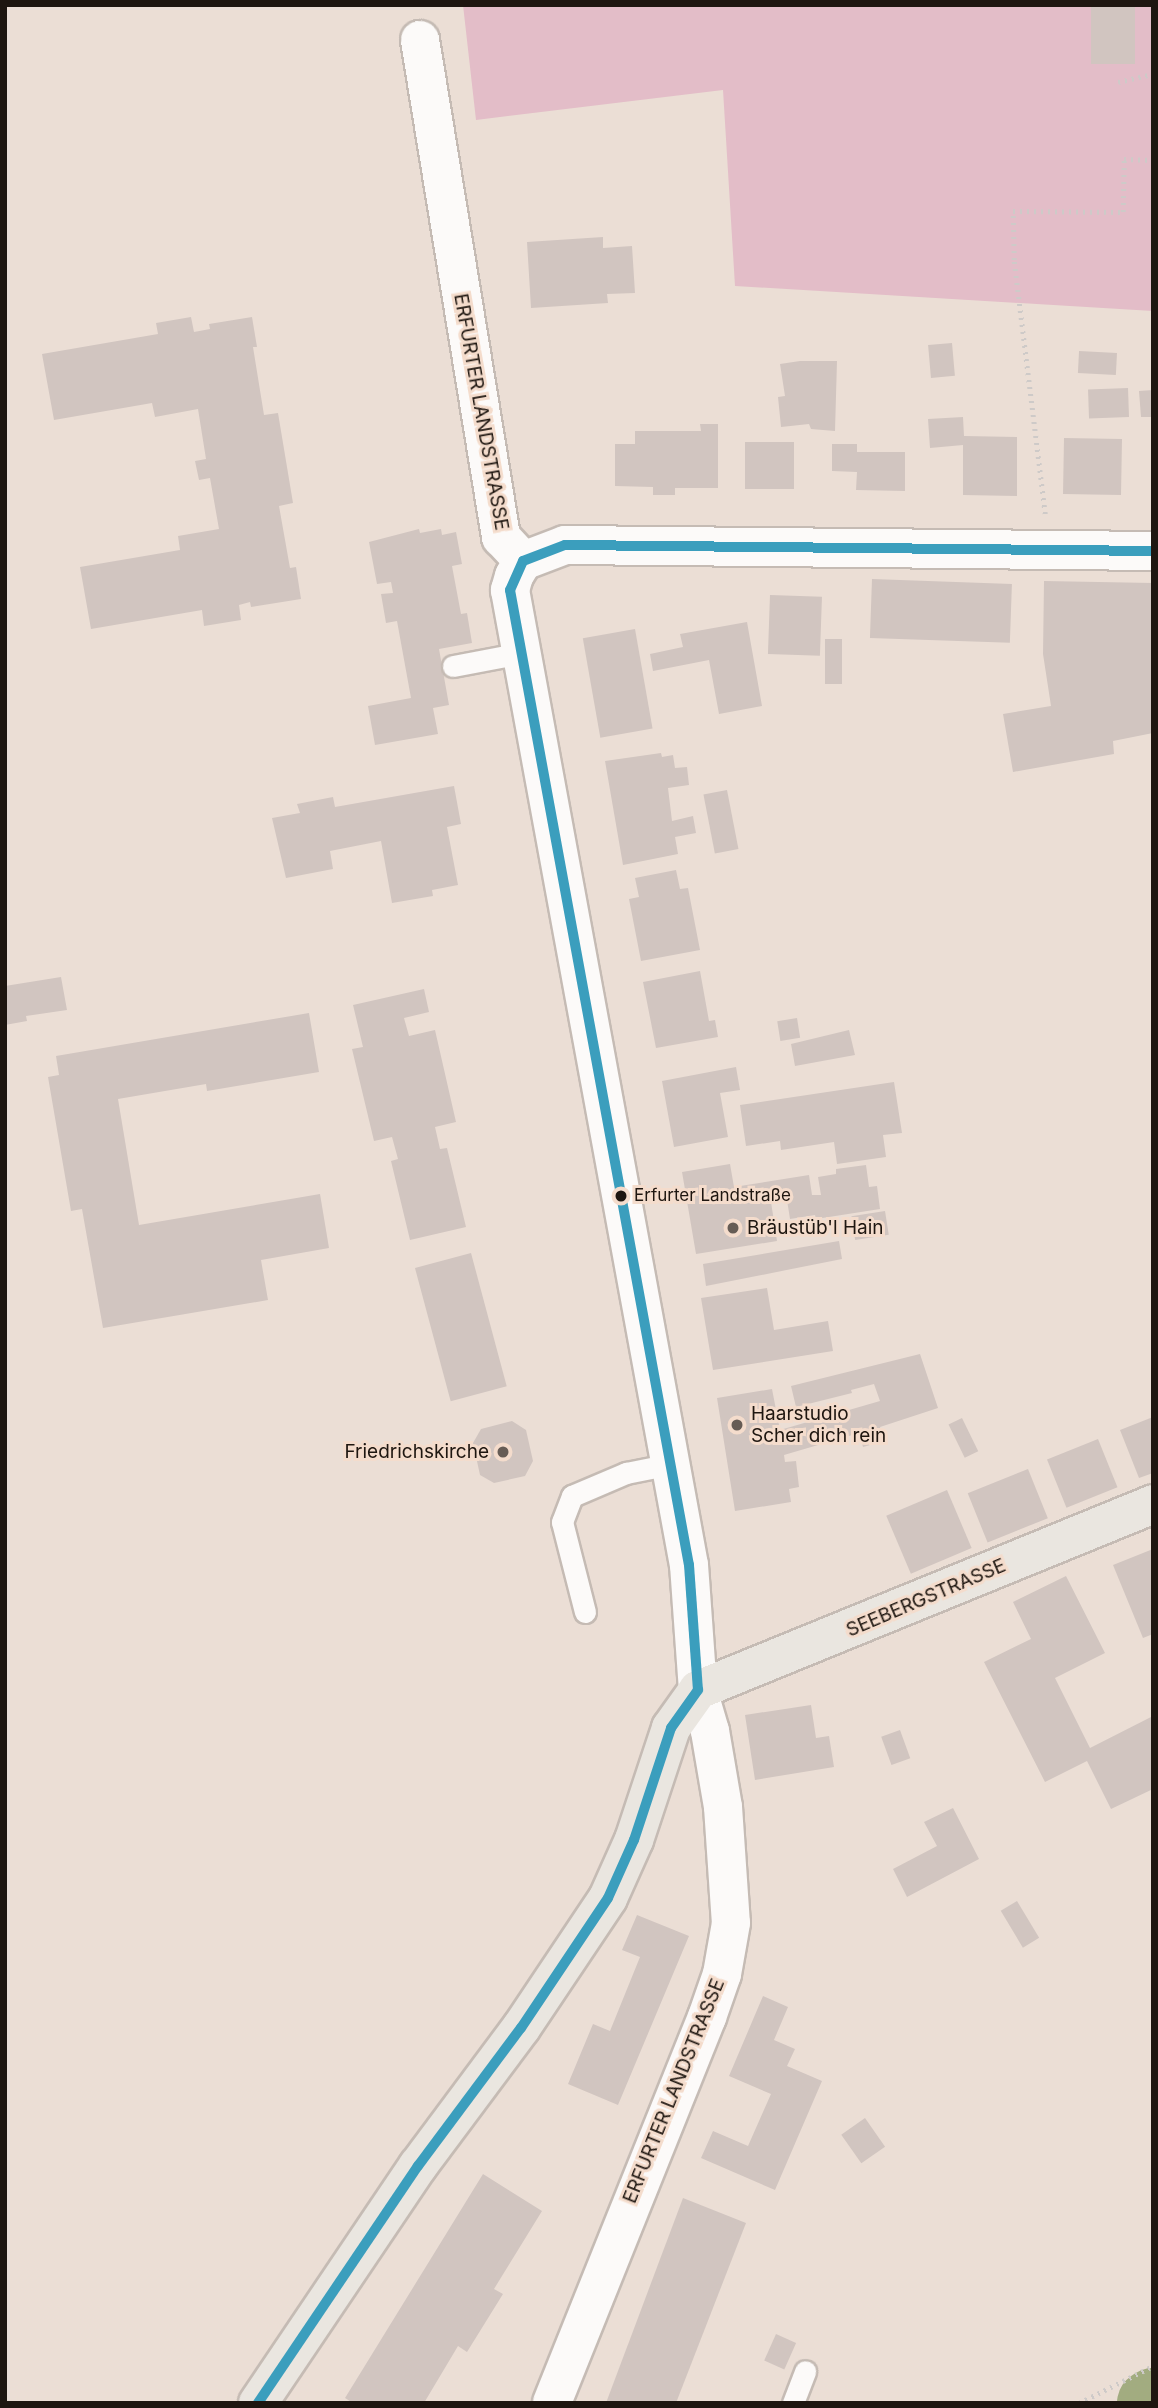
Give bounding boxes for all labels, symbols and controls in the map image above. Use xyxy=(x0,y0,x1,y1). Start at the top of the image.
street label: ERFURTER LANDSTRASSE xyxy=(449,292,513,532)
place label: Erfurter Landstraße xyxy=(634,1186,791,1206)
marker: Erfurter Landstraße xyxy=(614,1189,628,1203)
place label: Bräustüb'l Hain xyxy=(747,1217,884,1239)
marker: Bräustüb'l Hain xyxy=(725,1220,741,1236)
place label: Haarstudio Scher dich rein xyxy=(751,1403,886,1447)
marker: Haarstudio Scher dich rein xyxy=(729,1417,745,1433)
place label: Friedrichskirche xyxy=(344,1441,489,1463)
marker: Friedrichskirche xyxy=(495,1444,511,1460)
street label: SEEBERGSTRASSE xyxy=(843,1554,1009,1642)
street label: ERFURTER LANDSTRASSE xyxy=(618,1975,730,2207)

